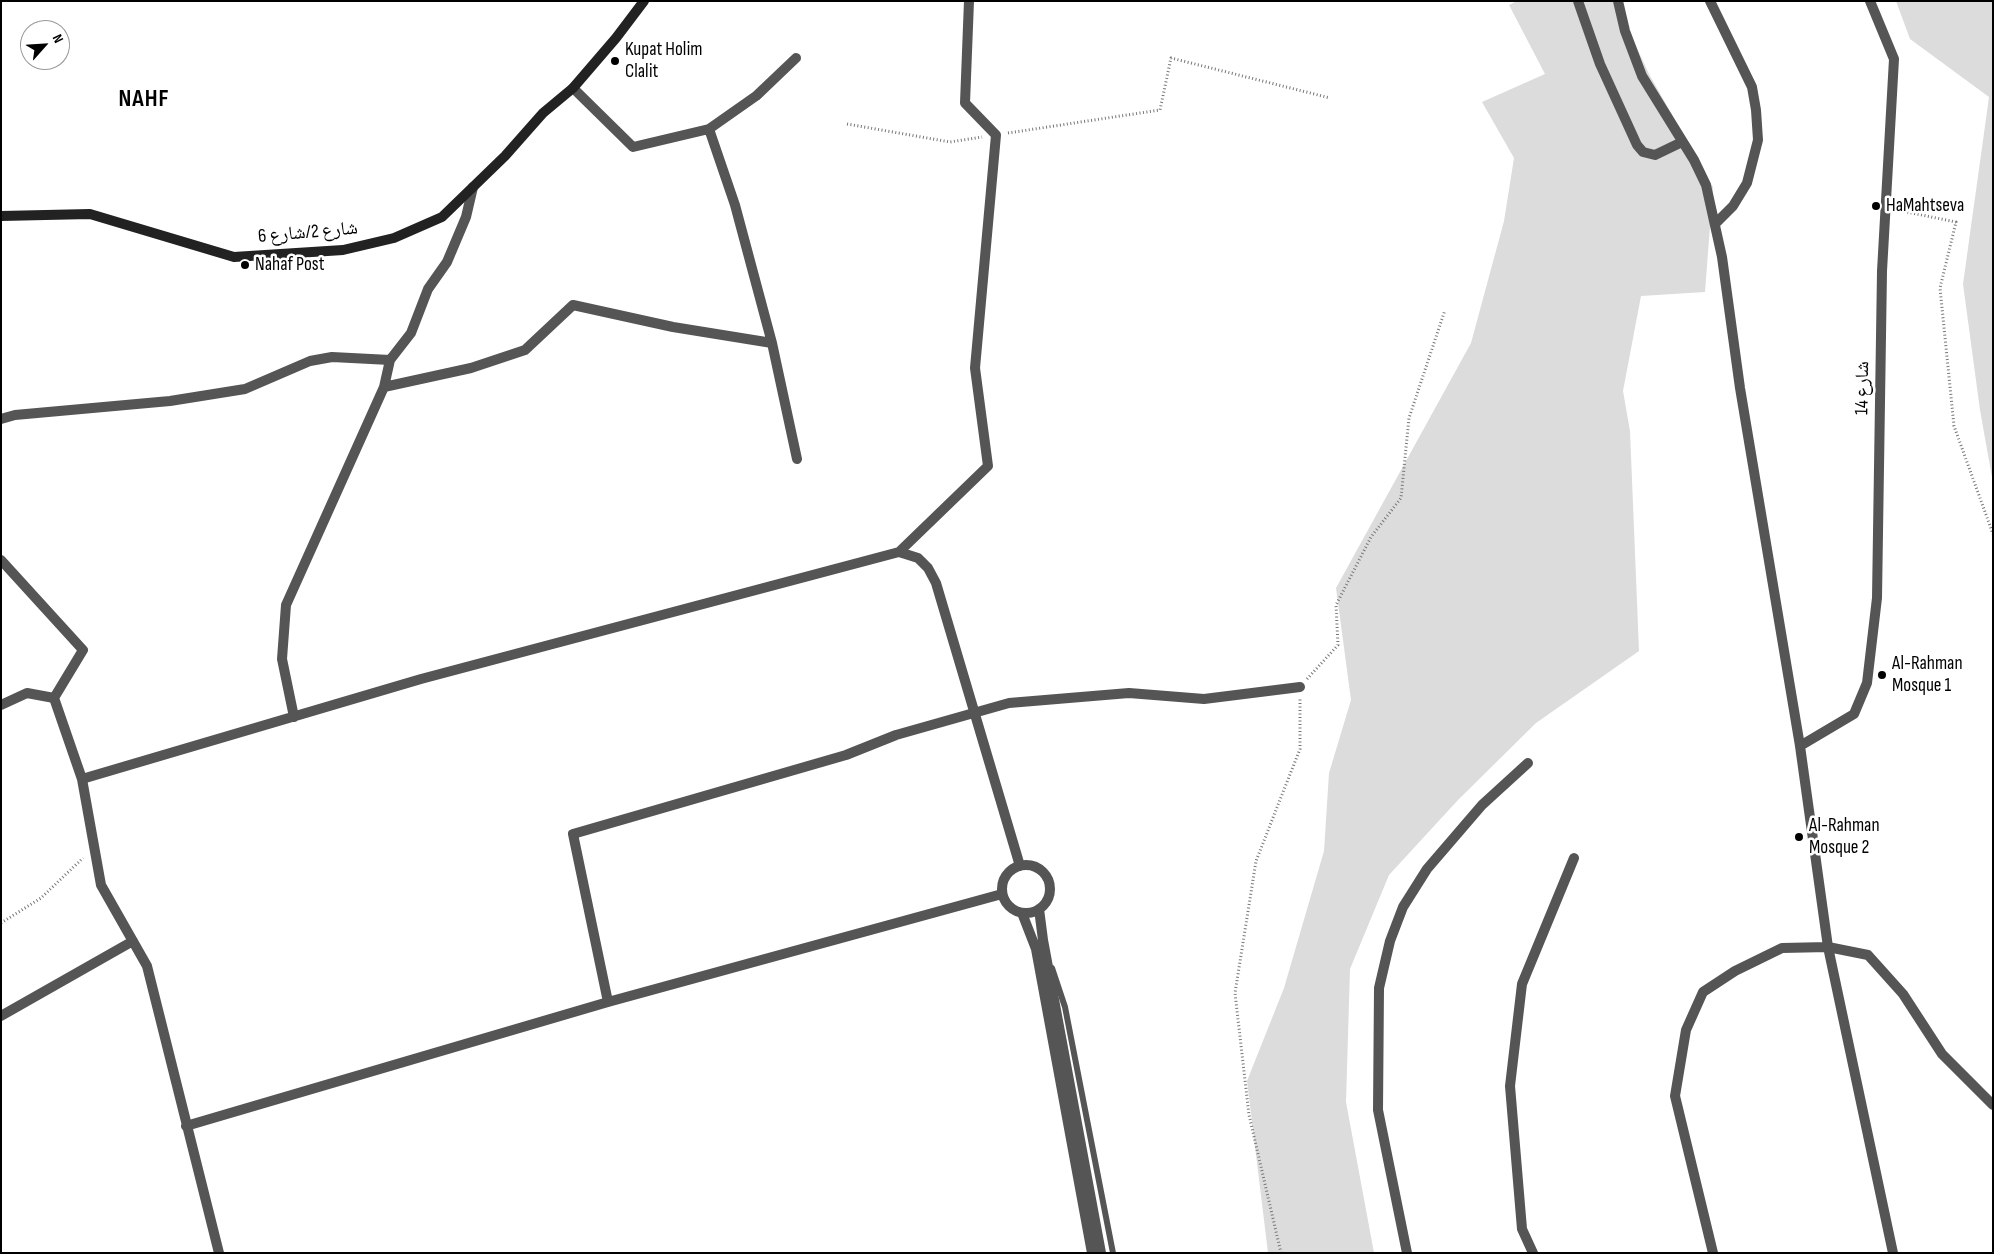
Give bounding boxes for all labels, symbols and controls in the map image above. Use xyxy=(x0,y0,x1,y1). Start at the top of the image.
north arrow xyxy=(20,20,70,70)
text: N xyxy=(49,32,67,46)
place label: Kupat Holim Clalit xyxy=(625,39,702,83)
marker: Kupat Holim Clalit xyxy=(609,55,621,67)
district label: NAHF xyxy=(118,86,170,114)
place label: HaMahtseva xyxy=(1886,195,1964,217)
marker: HaMahtseva xyxy=(1870,200,1882,212)
street label: شارع 2/شارع 6 xyxy=(257,217,359,249)
place label: Nahaf Post xyxy=(255,254,324,276)
marker: Nahaf Post xyxy=(239,259,251,271)
street label: شارع 14 xyxy=(1851,361,1875,415)
place label: Al-Rahman Mosque 1 xyxy=(1892,653,1963,697)
marker: Al-Rahman Mosque 1 xyxy=(1876,669,1888,681)
place label: Al-Rahman Mosque 2 xyxy=(1809,815,1880,859)
marker: Al-Rahman Mosque 2 xyxy=(1793,831,1805,843)

